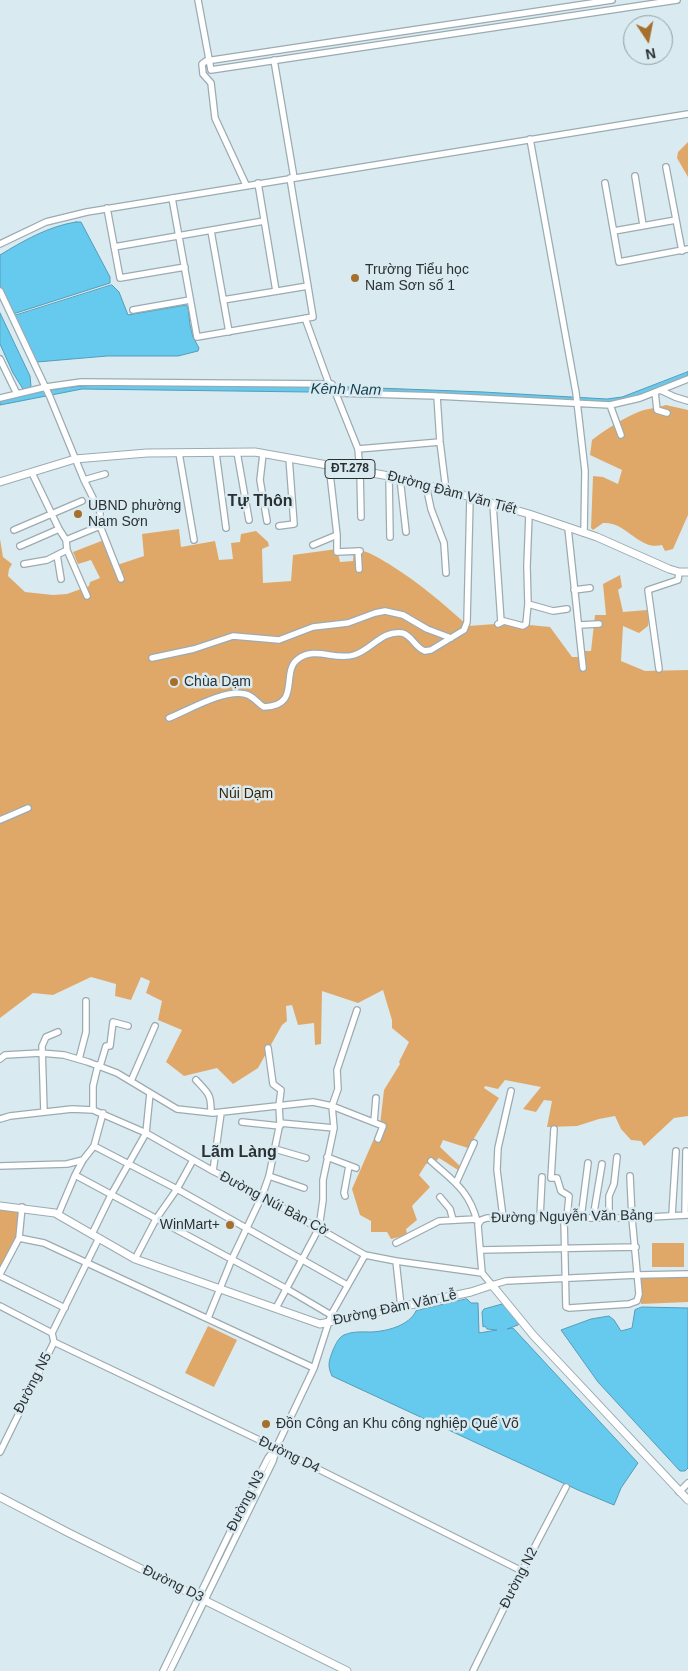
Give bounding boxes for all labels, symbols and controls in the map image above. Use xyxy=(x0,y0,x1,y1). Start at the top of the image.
north arrow xyxy=(623,15,673,65)
text: N xyxy=(644,45,657,63)
place label: Trường Tiểu học Nam Sơn số 1 xyxy=(365,262,469,294)
marker: Trường Tiểu học Nam Sơn số 1 xyxy=(349,272,361,284)
water label: Kênh Nam xyxy=(310,380,382,400)
road number: ĐT.278 xyxy=(325,459,375,478)
street label: Đường Đàm Văn Tiết xyxy=(385,468,519,518)
district label: Tự Thôn xyxy=(228,492,292,512)
place label: UBND phường Nam Sơn xyxy=(88,498,181,530)
marker: UBND phường Nam Sơn xyxy=(72,508,84,520)
place label: Chùa Dạm xyxy=(184,674,251,690)
marker: Chùa Dạm xyxy=(168,676,180,688)
park label: Núi Dạm xyxy=(219,786,273,802)
district label: Lãm Làng xyxy=(201,1143,277,1163)
street label: Đường Núi Bàn Cờ xyxy=(217,1168,331,1240)
street label: Đường Nguyễn Văn Bảng xyxy=(491,1207,653,1227)
place label: WinMart+ xyxy=(160,1217,220,1233)
marker: WinMart+ xyxy=(224,1219,236,1231)
street label: Đường Đàm Văn Lễ xyxy=(332,1287,458,1329)
street label: Đường N5 xyxy=(11,1350,55,1416)
place label: Đồn Công an Khu công nghiệp Quế Võ xyxy=(276,1416,519,1432)
marker: Đồn Công an Khu công nghiệp Quế Võ xyxy=(260,1418,272,1430)
street label: Đường D4 xyxy=(256,1433,322,1477)
street label: Đường N3 xyxy=(224,1468,268,1534)
street label: Đường N2 xyxy=(497,1545,541,1611)
street label: Đường D3 xyxy=(140,1562,206,1606)

